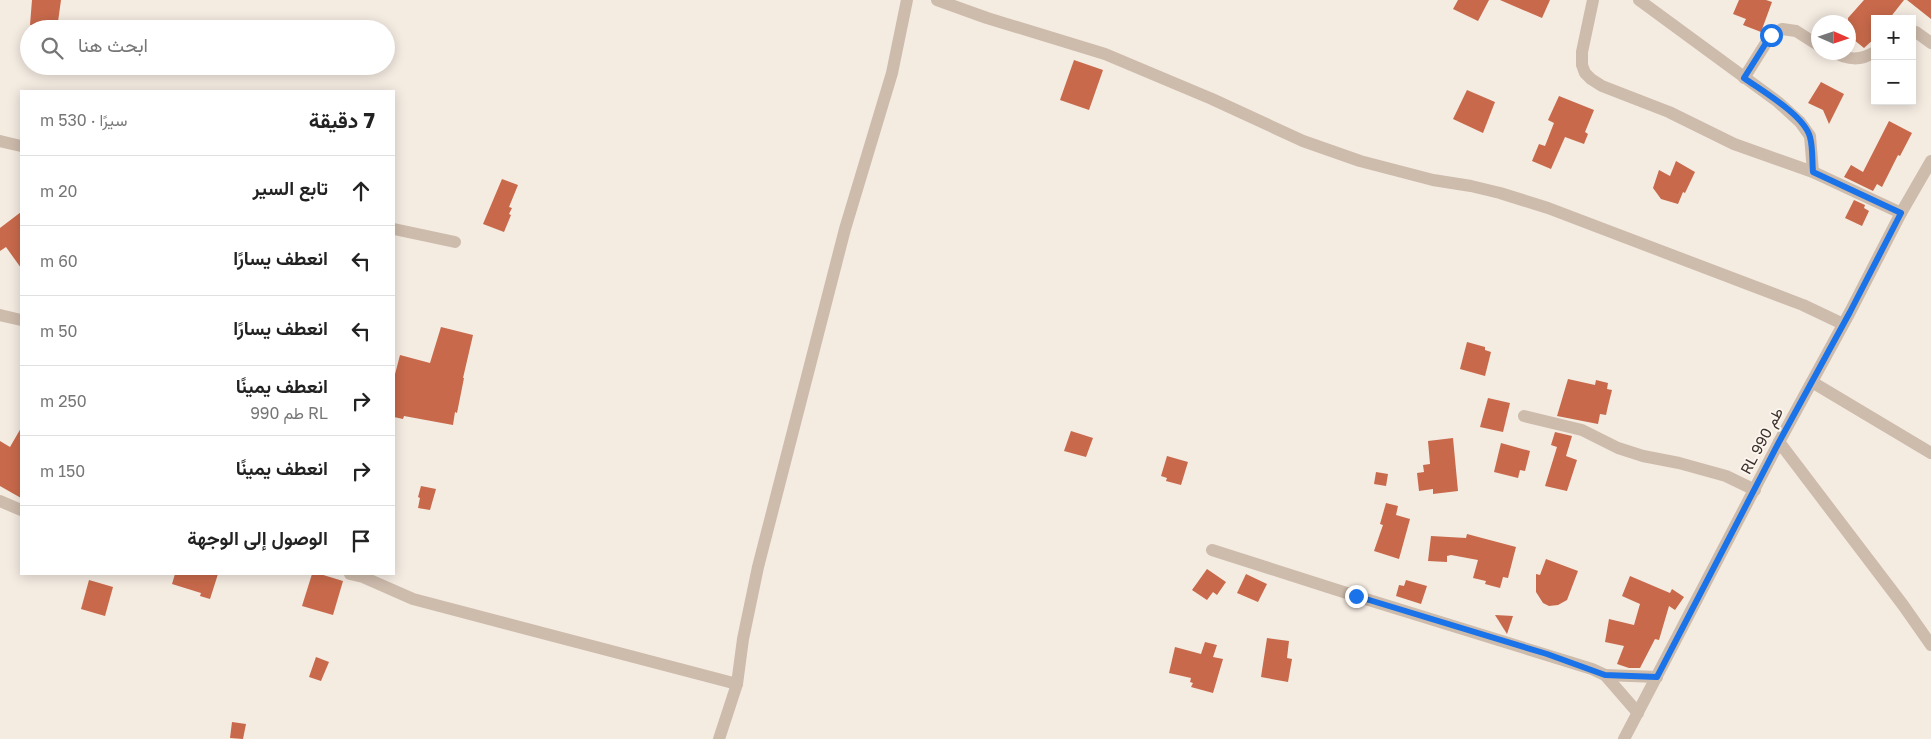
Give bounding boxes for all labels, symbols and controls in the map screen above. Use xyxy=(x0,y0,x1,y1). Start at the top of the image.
north arrow xyxy=(1811,15,1856,60)
map controls xyxy=(1871,15,1916,105)
button: + xyxy=(1871,15,1916,60)
search box xyxy=(20,20,395,75)
route start xyxy=(1760,24,1783,47)
text: ابحث هنا xyxy=(78,33,148,56)
icon: search xyxy=(38,34,66,62)
button: − xyxy=(1871,60,1916,105)
text: 7 دقيقة xyxy=(309,107,375,133)
text: سيرًا · 530 m xyxy=(40,110,127,130)
text: تابع السير xyxy=(252,176,328,199)
icon: ahead xyxy=(347,177,375,205)
text: 20 m xyxy=(40,181,77,201)
text: انعطف يسارًا xyxy=(233,246,328,269)
icon: left xyxy=(347,247,375,275)
text: 60 m xyxy=(40,251,78,271)
text: انعطف يسارًا xyxy=(233,316,328,339)
icon: left xyxy=(347,317,375,345)
text: 50 m xyxy=(40,321,77,341)
text: انعطف يمينًا xyxy=(236,374,328,397)
icon: right xyxy=(347,387,375,415)
text: 250 m xyxy=(40,391,87,411)
text: RL طم 990 xyxy=(250,403,328,423)
street label: RL طم 990 xyxy=(1736,404,1788,478)
text: انعطف يمينًا xyxy=(236,456,328,479)
icon: right xyxy=(347,457,375,485)
text: 150 m xyxy=(40,461,85,481)
text: الوصول إلى الوجهة xyxy=(187,526,328,549)
icon: arrive xyxy=(347,527,375,555)
route end xyxy=(1345,585,1368,608)

